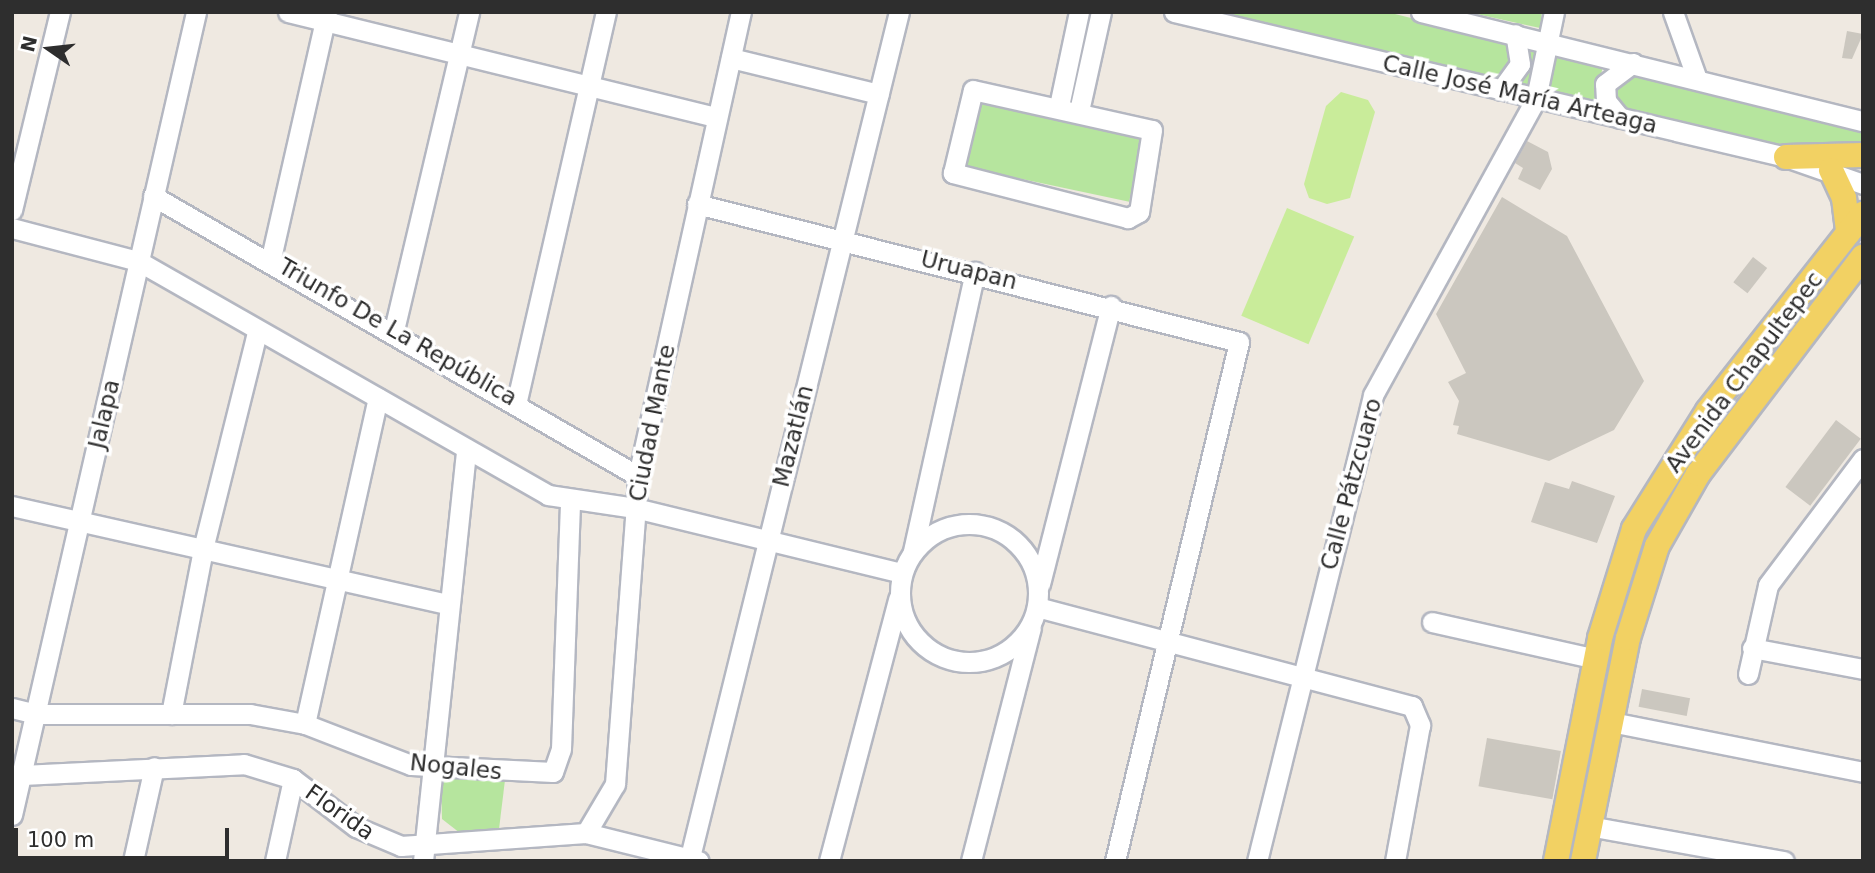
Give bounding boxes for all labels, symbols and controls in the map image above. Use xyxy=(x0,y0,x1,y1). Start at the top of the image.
north arrow xyxy=(14,14,84,84)
text: N xyxy=(16,34,41,54)
street label: Calle José María Arteaga xyxy=(1380,49,1660,139)
street label: Uruapan xyxy=(918,245,1020,295)
street label: Triunfo De La República xyxy=(274,252,522,412)
street label: Avenida Chapultepec xyxy=(1660,266,1828,478)
street label: Ciudad Mante xyxy=(623,342,681,504)
street label: Jalapa xyxy=(83,377,125,451)
street label: Mazatlán xyxy=(767,382,819,490)
street label: Calle Pátzcuaro xyxy=(1315,395,1387,573)
street label: Nogales xyxy=(409,748,503,786)
street label: Florida xyxy=(300,778,380,846)
scale bar xyxy=(18,814,233,858)
text: 100 m xyxy=(27,828,94,852)

